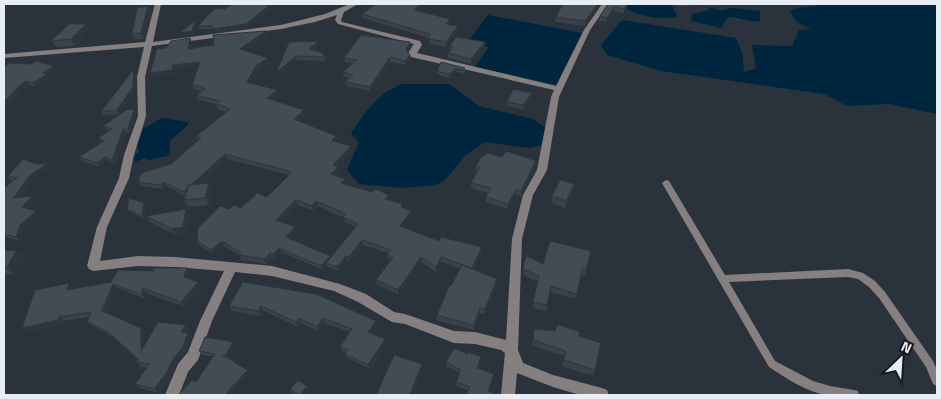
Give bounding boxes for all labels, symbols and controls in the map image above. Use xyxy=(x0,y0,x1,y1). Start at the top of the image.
north arrow xyxy=(876,334,926,384)
text: N xyxy=(898,335,916,358)

